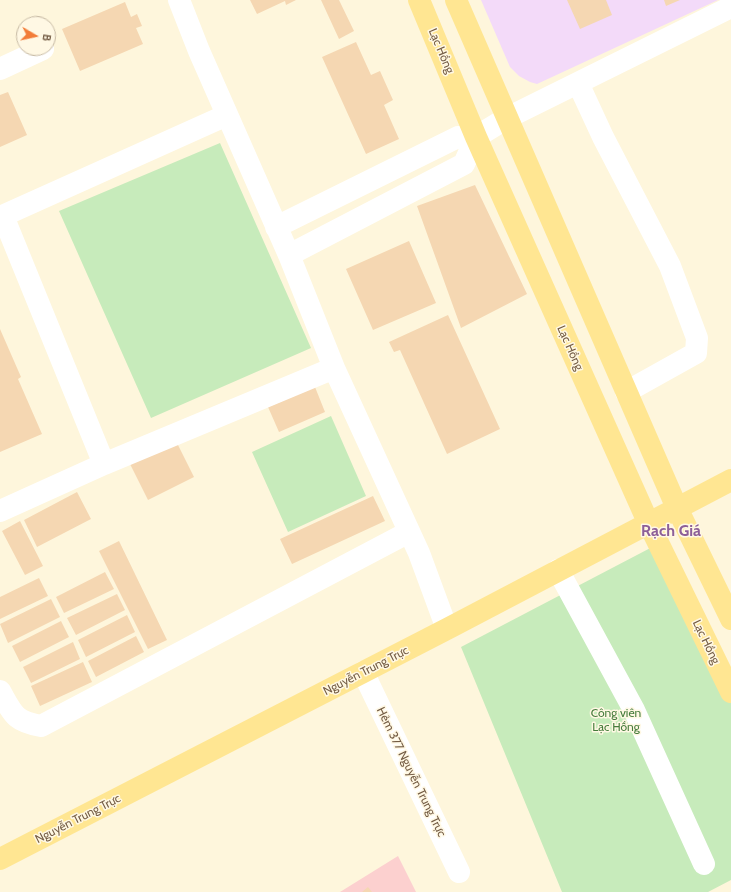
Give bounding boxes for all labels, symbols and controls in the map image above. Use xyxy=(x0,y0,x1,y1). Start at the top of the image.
north arrow xyxy=(16,16,56,56)
street label: Lạc Hồng xyxy=(425,26,457,76)
text: B xyxy=(39,33,54,42)
street label: Lạc Hồng xyxy=(554,323,586,373)
district label: Rạch Giá xyxy=(641,521,701,541)
street label: Lạc Hồng xyxy=(689,617,723,667)
street label: Nguyễn Trung Trực xyxy=(321,643,411,699)
street label: Hẻm 377 Nguyễn Trung Trực xyxy=(373,705,449,839)
park label: Công viên Lạc Hồng xyxy=(591,706,641,734)
street label: Nguyễn Trung Trực xyxy=(33,791,123,847)

